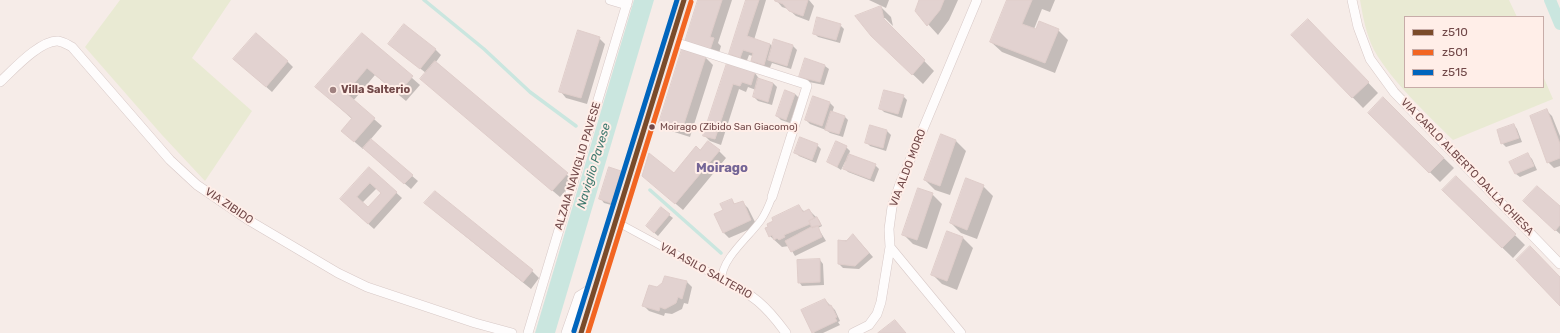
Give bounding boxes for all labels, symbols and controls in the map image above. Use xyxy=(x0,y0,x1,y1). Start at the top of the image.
legend xyxy=(1404,16,1544,88)
text: z510 xyxy=(1442,25,1468,39)
text: z501 xyxy=(1442,45,1468,59)
text: z515 xyxy=(1442,65,1467,79)
place label: Villa Salterio xyxy=(341,83,410,97)
marker: Villa Salterio xyxy=(328,85,338,95)
street label: VIA CARLO ALBERTO DALLA CHIESA xyxy=(1398,96,1536,238)
street label: ALZAIA NAVIGLIO PAVESE xyxy=(552,101,604,231)
place label: Moirago (Zibido San Giacomo) xyxy=(660,121,798,133)
water label: Naviglio Pavese xyxy=(574,122,614,210)
marker: Moirago (Zibido San Giacomo) xyxy=(647,122,657,132)
street label: VIA ALDO MORO xyxy=(887,127,929,209)
district label: Moirago xyxy=(696,160,748,176)
street label: VIA ZIBIDO xyxy=(202,185,256,227)
street label: VIA ASILO SALTERIO xyxy=(658,240,754,302)

